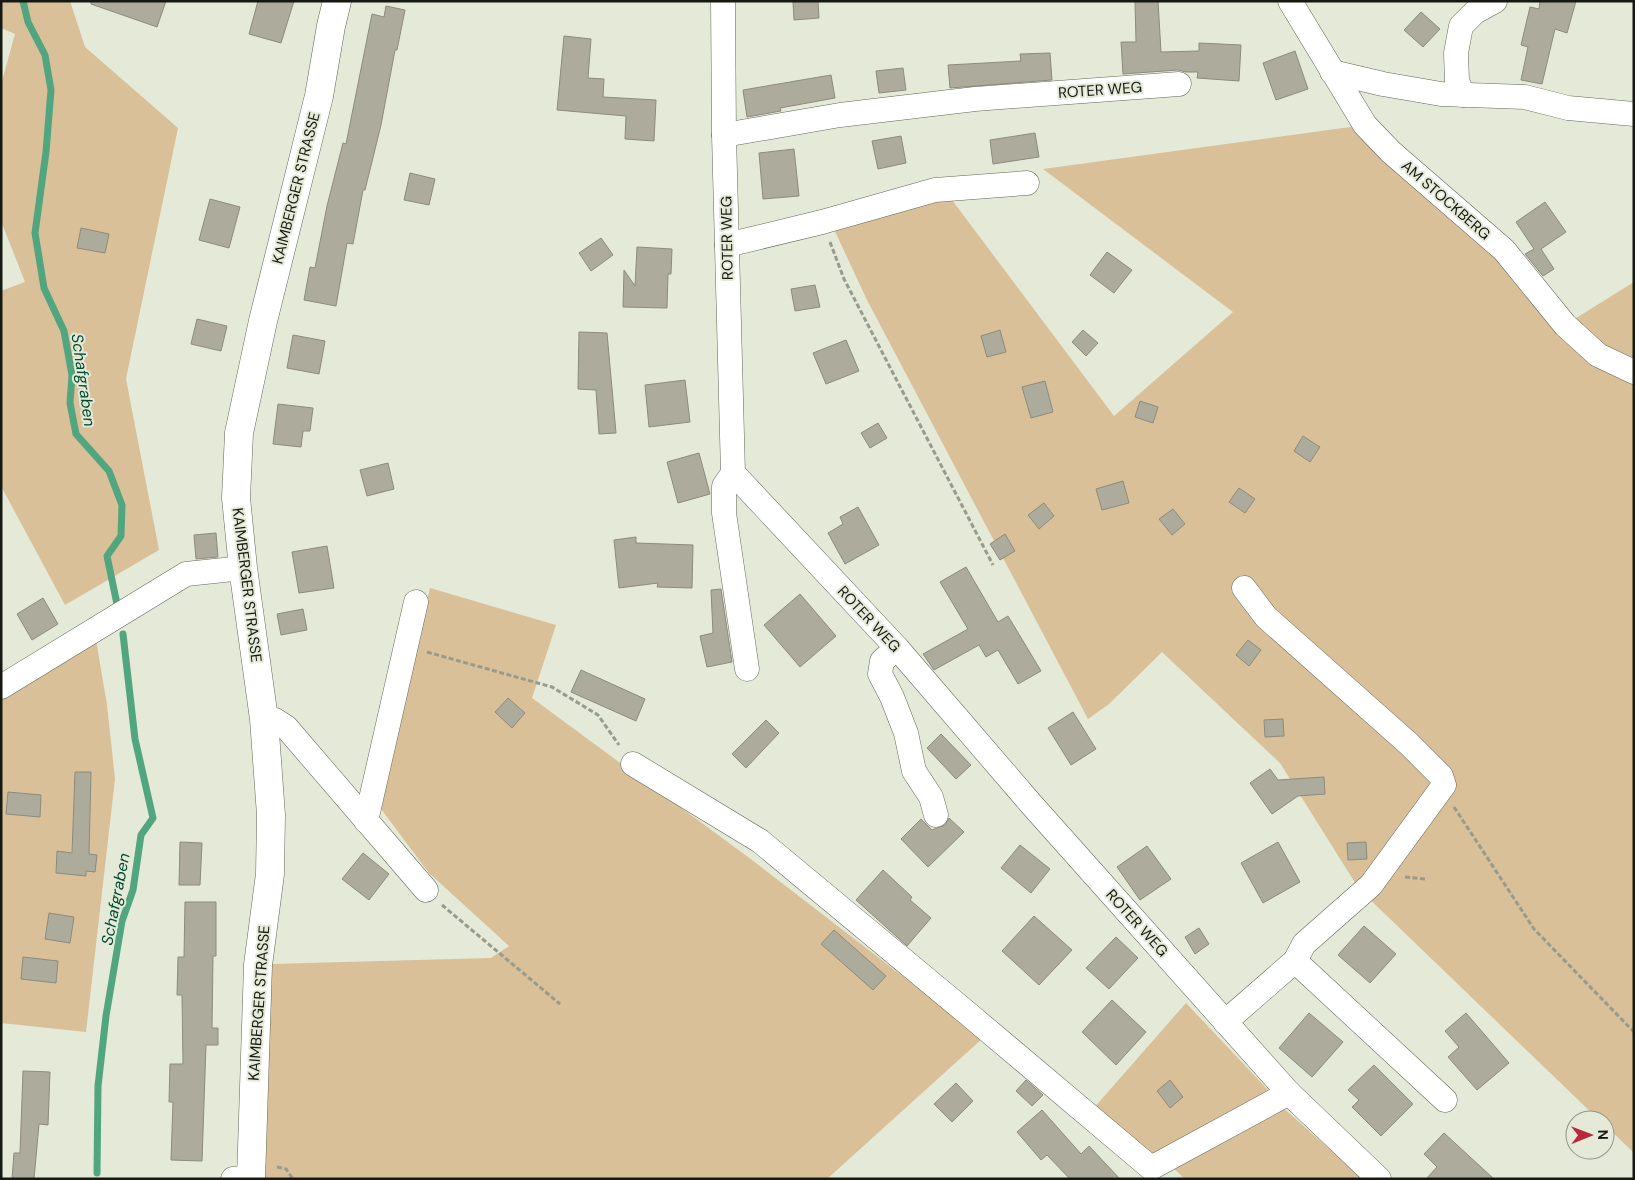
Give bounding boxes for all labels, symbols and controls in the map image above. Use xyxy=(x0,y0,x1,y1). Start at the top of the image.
street label: ROTER WEG xyxy=(1057,77,1143,103)
street label: KAIMBERGER STRASSE xyxy=(267,110,325,266)
street label: AM STOCKBERG xyxy=(1397,156,1495,244)
street label: ROTER WEG xyxy=(716,196,738,280)
water label: Schafgraben xyxy=(67,332,100,428)
street label: KAIMBERGER STRASSE xyxy=(228,507,266,663)
street label: ROTER WEG xyxy=(833,581,905,657)
water label: Schafgraben xyxy=(96,851,135,947)
street label: ROTER WEG xyxy=(1101,885,1173,961)
street label: KAIMBERGER STRASSE xyxy=(244,925,274,1081)
north arrow xyxy=(1565,1110,1615,1160)
text: N xyxy=(1594,1130,1612,1140)

